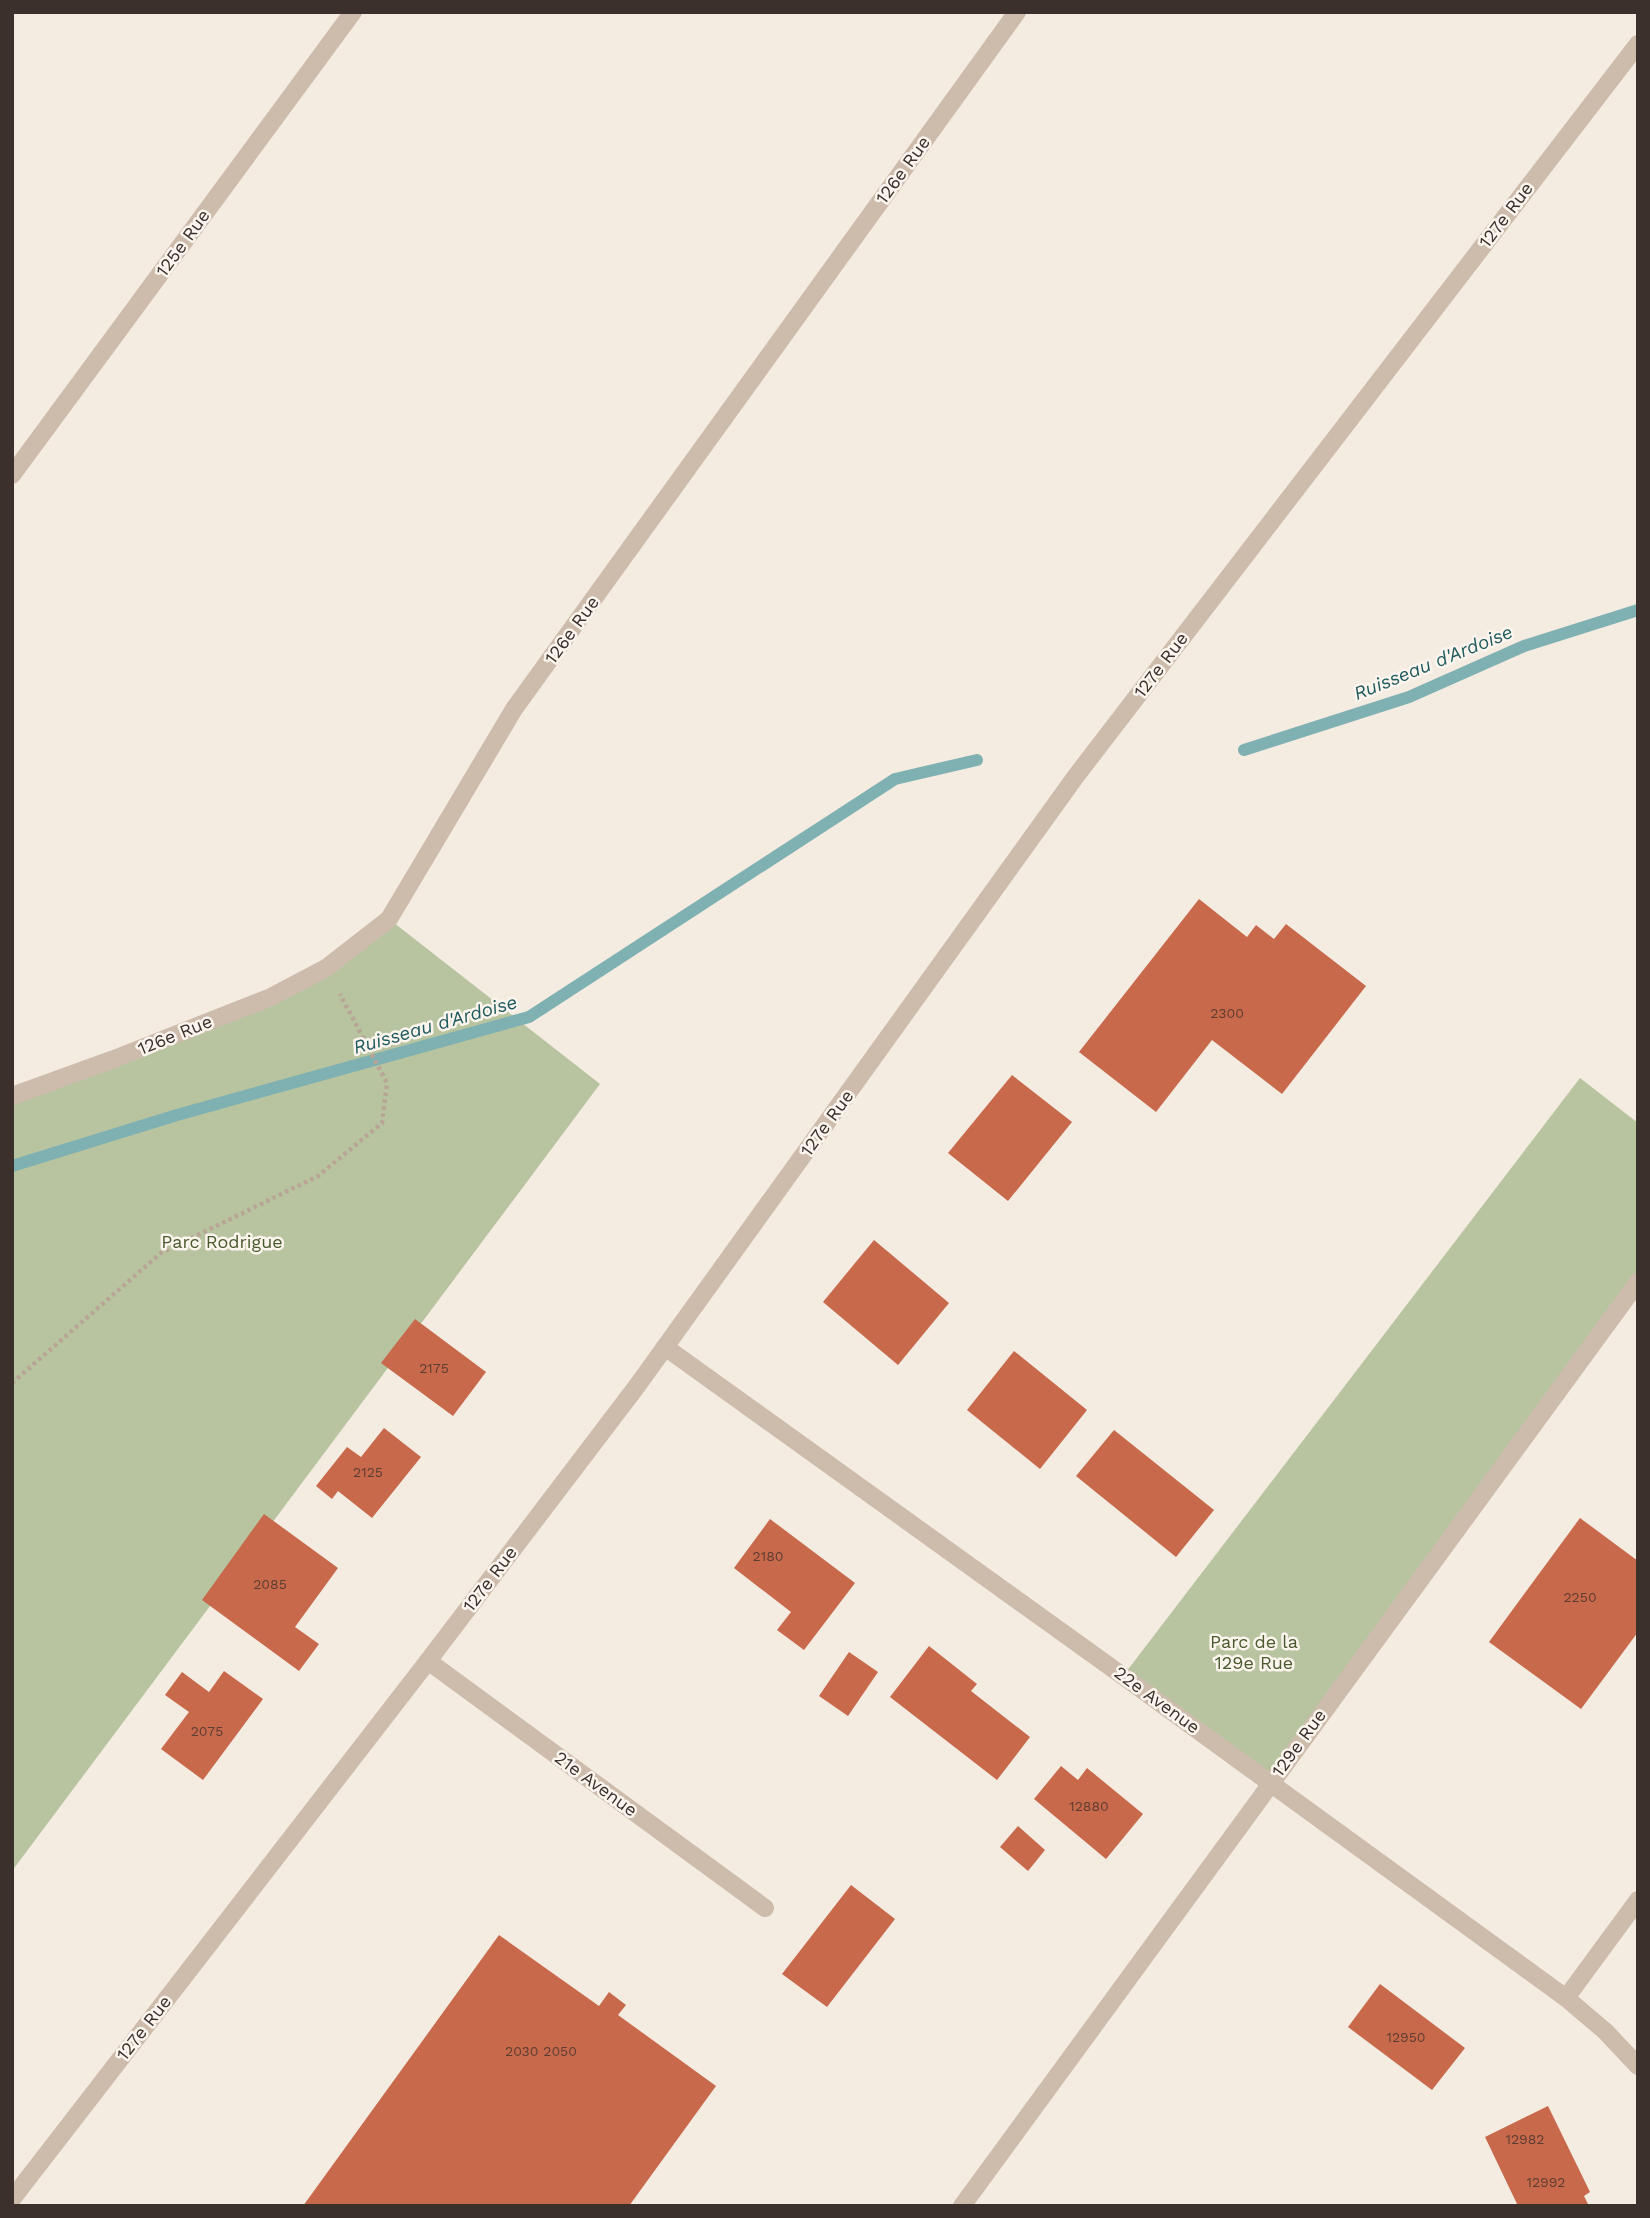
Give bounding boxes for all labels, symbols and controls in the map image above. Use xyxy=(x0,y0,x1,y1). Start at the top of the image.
street label: 126e Rue xyxy=(871,132,934,208)
street label: 127e Rue xyxy=(1474,178,1537,251)
street label: 125e Rue xyxy=(151,205,214,280)
street label: 126e Rue xyxy=(540,592,603,668)
water label: Ruisseau d'Ardoise xyxy=(1350,620,1516,705)
street label: 127e Rue xyxy=(1129,628,1192,701)
water label: Ruisseau d'Ardoise xyxy=(351,990,520,1059)
house number: 2300 xyxy=(1210,1005,1244,1021)
street label: 126e Rue xyxy=(135,1010,215,1059)
street label: 127e Rue xyxy=(796,1086,858,1160)
park label: Parc Rodrigue xyxy=(161,1231,283,1252)
house number: 2175 xyxy=(419,1360,449,1376)
house number: 2125 xyxy=(353,1464,383,1480)
street label: 127e Rue xyxy=(458,1542,521,1615)
house number: 2180 xyxy=(753,1548,783,1564)
house number: 2085 xyxy=(253,1576,287,1592)
house number: 2250 xyxy=(1563,1589,1597,1605)
park label: Parc de la 129e Rue xyxy=(1210,1631,1298,1673)
street label: 22e Avenue xyxy=(1110,1662,1204,1738)
street label: 129e Rue xyxy=(1267,1705,1330,1781)
house number: 2075 xyxy=(191,1723,223,1739)
street label: 21e Avenue xyxy=(551,1747,642,1821)
house number: 12880 xyxy=(1069,1798,1109,1814)
street label: 127e Rue xyxy=(112,1991,175,2064)
house number: 12950 xyxy=(1386,2029,1426,2045)
house number: 2030 2050 xyxy=(505,2043,577,2059)
house number: 12982 xyxy=(1505,2131,1545,2147)
house number: 12992 xyxy=(1526,2174,1566,2190)

